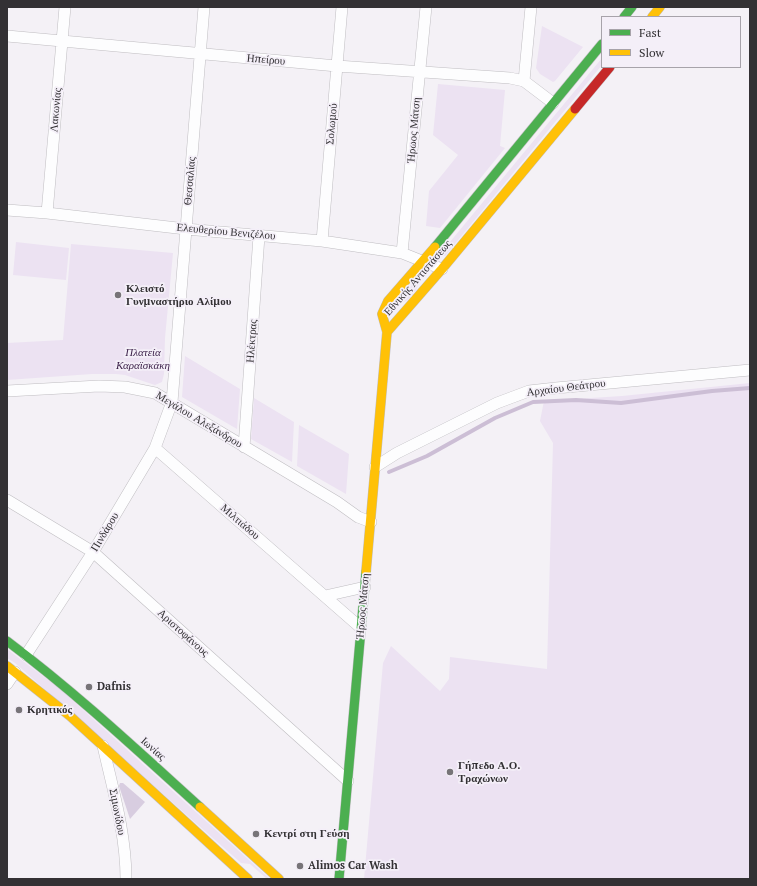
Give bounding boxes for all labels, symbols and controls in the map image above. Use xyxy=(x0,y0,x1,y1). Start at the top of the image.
legend xyxy=(601,16,741,68)
text: Fast xyxy=(639,25,661,40)
text: Slow xyxy=(639,45,664,60)
street label: Ηπείρου xyxy=(246,52,286,68)
street label: Λακωνίας xyxy=(47,87,65,133)
street label: Ήρωος Μάτση xyxy=(405,97,423,163)
street label: Σολωμού xyxy=(324,103,340,145)
street label: Θεσσαλίας xyxy=(181,156,199,206)
street label: Ελευθερίου Βενιζέλου xyxy=(176,221,276,243)
street label: Εθνικής Αντιστάσεως xyxy=(382,237,454,319)
place label: Κλειστό Γυνμναστήριο Αλίμου xyxy=(126,282,231,308)
marker: Κλειστό Γυνμναστήριο Αλίμου xyxy=(113,290,123,300)
street label: Ηλέκτρας xyxy=(244,319,260,363)
park label: Πλατεία Καραϊσκάκη xyxy=(116,346,170,372)
street label: Αρχαίου Θεάτρου xyxy=(526,377,606,399)
street label: Μεγάλου Αλεξάνδρου xyxy=(153,389,245,451)
street label: Μιλτιάδου xyxy=(218,501,262,543)
street label: Πινδάρου xyxy=(88,510,122,554)
street label: Ήρωος Μάτση xyxy=(354,573,372,639)
street label: Αριστοφάνους xyxy=(155,606,211,660)
place label: Dafnis xyxy=(97,680,131,694)
marker: Dafnis xyxy=(84,682,94,692)
place label: Κρητικός xyxy=(27,703,72,717)
marker: Κρητικός xyxy=(14,705,24,715)
street label: Ιωνίας xyxy=(138,734,168,764)
place label: Γήπεδο Α.Ο. Τραχώνων xyxy=(458,759,521,785)
marker: Γήπεδο Α.Ο. Τραχώνων xyxy=(445,767,455,777)
street label: Σιμωνίδου xyxy=(106,788,128,836)
place label: Κεντρί στη Γεύση xyxy=(264,827,349,841)
marker: Κεντρί στη Γεύση xyxy=(251,829,261,839)
place label: Alimos Car Wash xyxy=(308,859,398,873)
marker: Alimos Car Wash xyxy=(295,861,305,871)

